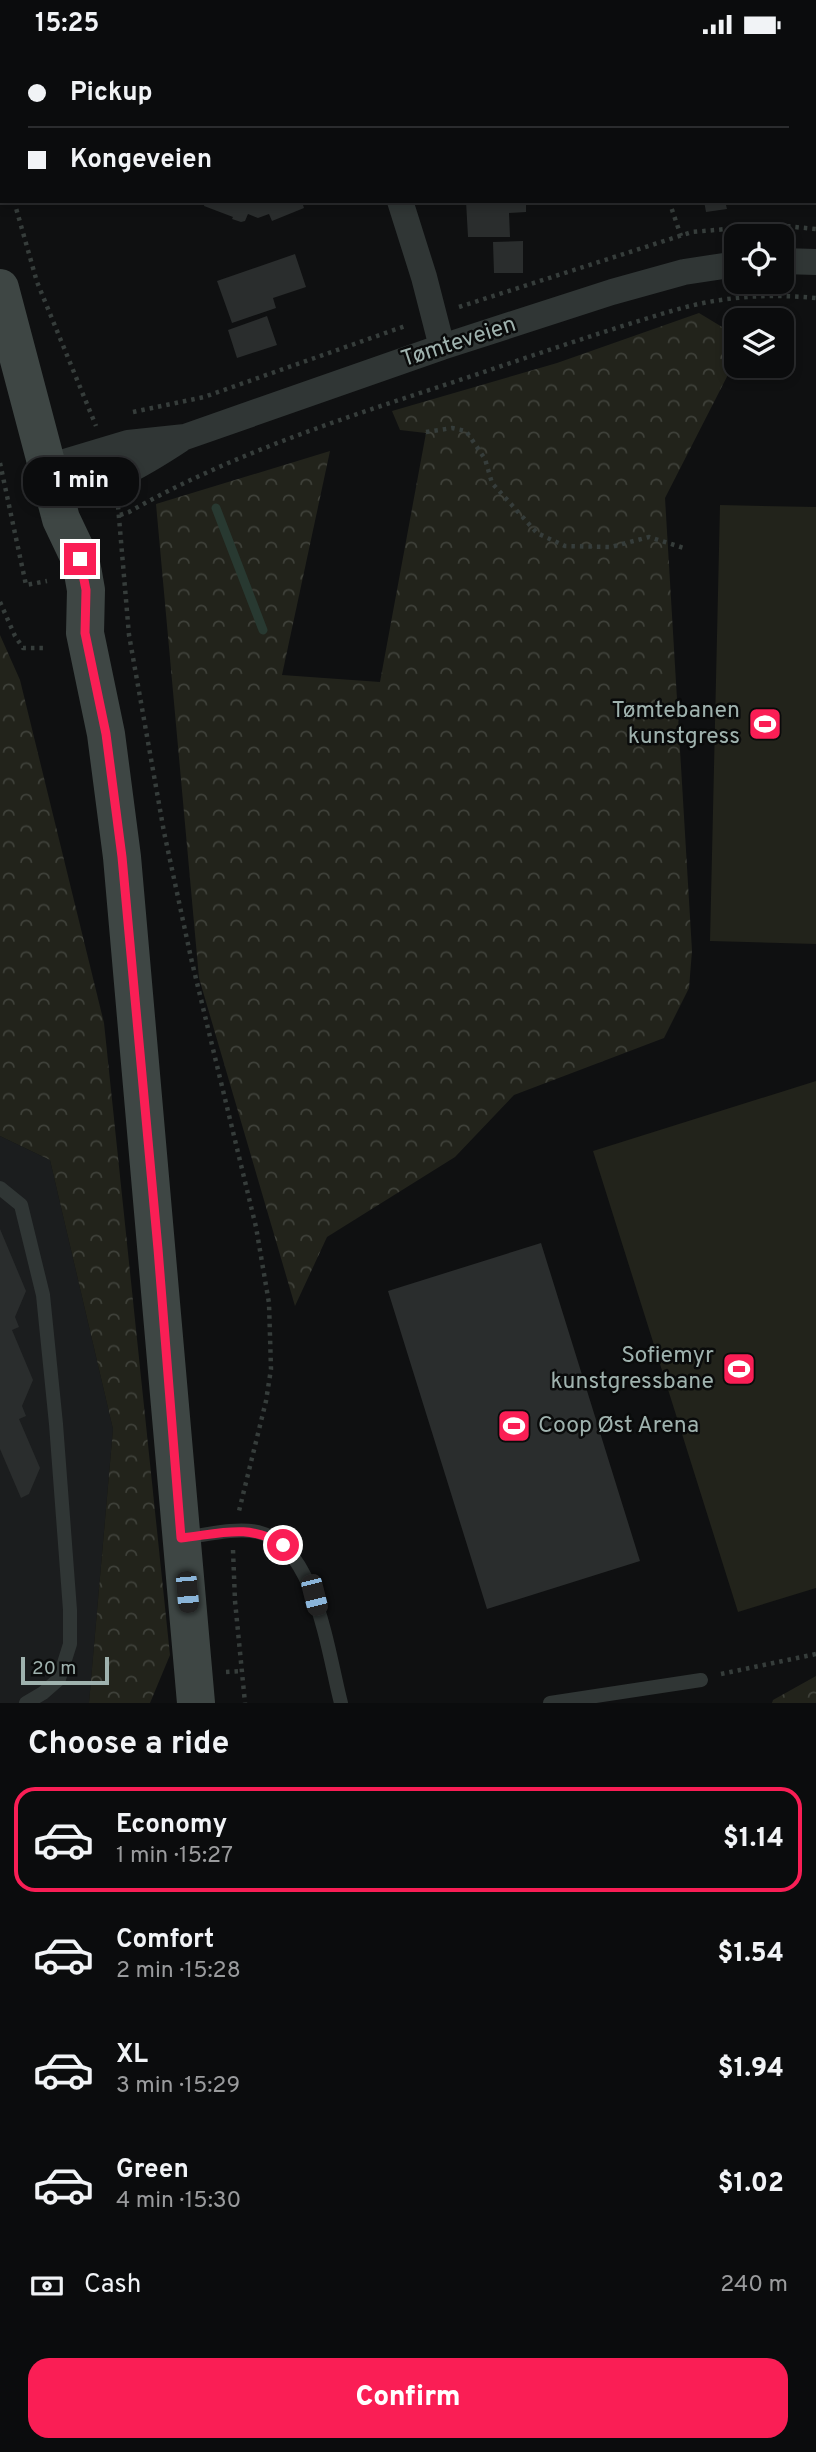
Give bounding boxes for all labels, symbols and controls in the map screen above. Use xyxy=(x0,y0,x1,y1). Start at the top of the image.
text: 15:25 xyxy=(35,8,99,41)
text: Pickup xyxy=(70,77,153,110)
text: Kongeveien xyxy=(70,144,212,177)
map controls xyxy=(724,224,794,378)
button: locate xyxy=(724,224,794,294)
button: layers xyxy=(724,308,794,378)
street label: Tømteveien xyxy=(398,311,520,375)
callout: 1 min xyxy=(22,457,138,507)
text: 1 min xyxy=(53,467,109,496)
route end xyxy=(64,543,96,575)
place label: Tømtebanen kunstgress xyxy=(611,697,740,752)
sports icon: Tømtebanen kunstgress xyxy=(746,705,784,743)
place label: Sofiemyr kunstgressbane xyxy=(551,1342,714,1397)
sports icon: Sofiemyr kunstgressbane xyxy=(720,1350,758,1388)
sports icon: Coop Øst Arena xyxy=(495,1407,533,1445)
place label: Coop Øst Arena xyxy=(538,1412,699,1441)
route start xyxy=(267,1529,299,1561)
car xyxy=(175,1570,200,1614)
car xyxy=(299,1572,330,1618)
scale bar xyxy=(21,1654,108,1686)
text: 20 m xyxy=(32,1657,76,1681)
text: Choose a ride xyxy=(28,1725,229,1765)
icon: car xyxy=(32,1808,95,1871)
text: Economy xyxy=(116,1809,227,1842)
text: $1.14 xyxy=(723,1823,784,1856)
text: 1 min · 15:27 xyxy=(116,1842,233,1871)
icon: car xyxy=(32,1923,95,1986)
text: Comfort xyxy=(116,1924,214,1957)
text: $1.54 xyxy=(718,1938,784,1971)
text: 2 min · 15:28 xyxy=(116,1957,241,1986)
icon: car xyxy=(32,2038,95,2101)
text: XL xyxy=(116,2039,148,2072)
text: $1.94 xyxy=(718,2053,784,2086)
text: 3 min · 15:29 xyxy=(116,2072,240,2101)
icon: car xyxy=(32,2153,95,2216)
text: Green xyxy=(116,2154,189,2187)
text: $1.02 xyxy=(718,2168,784,2201)
text: 4 min · 15:30 xyxy=(116,2187,241,2216)
icon: cash xyxy=(28,2267,66,2305)
text: Cash xyxy=(84,2269,141,2302)
text: 240 m xyxy=(720,2271,788,2300)
button: Confirm xyxy=(28,2358,788,2438)

